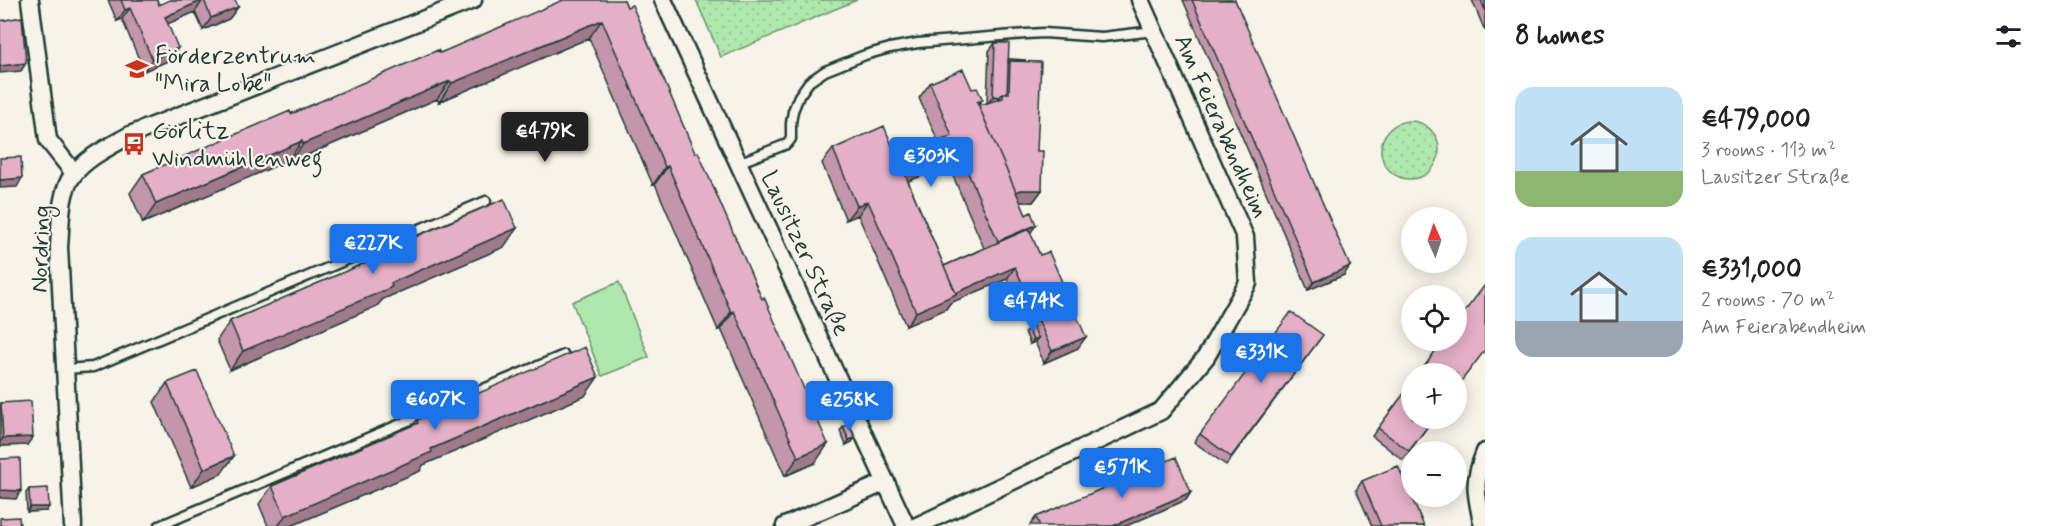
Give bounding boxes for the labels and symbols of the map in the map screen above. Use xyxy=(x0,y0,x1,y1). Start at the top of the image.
street label: Am Feierabendheim xyxy=(1166,30,1275,223)
place label: Förderzentrum "Mira Lobe" xyxy=(155,41,316,100)
school or university icon: Förderzentrum "Mira Lobe" xyxy=(124,56,150,82)
pin: €479K xyxy=(503,112,587,163)
place label: Görlitz Windmühlenweg xyxy=(152,116,323,178)
bus stop icon: Görlitz Windmühlenweg xyxy=(121,131,147,157)
pin: €303K xyxy=(889,137,973,188)
street label: Lausitzer Straße xyxy=(753,166,856,341)
street label: Nordring xyxy=(24,205,61,293)
north arrow xyxy=(1401,207,1467,273)
pin: €227K xyxy=(331,224,415,275)
pin: €474K xyxy=(991,282,1075,333)
pin: €331K xyxy=(1219,333,1303,384)
pin: €607K xyxy=(393,380,477,431)
pin: €258K xyxy=(807,381,891,432)
pin: €571K xyxy=(1080,448,1164,499)

